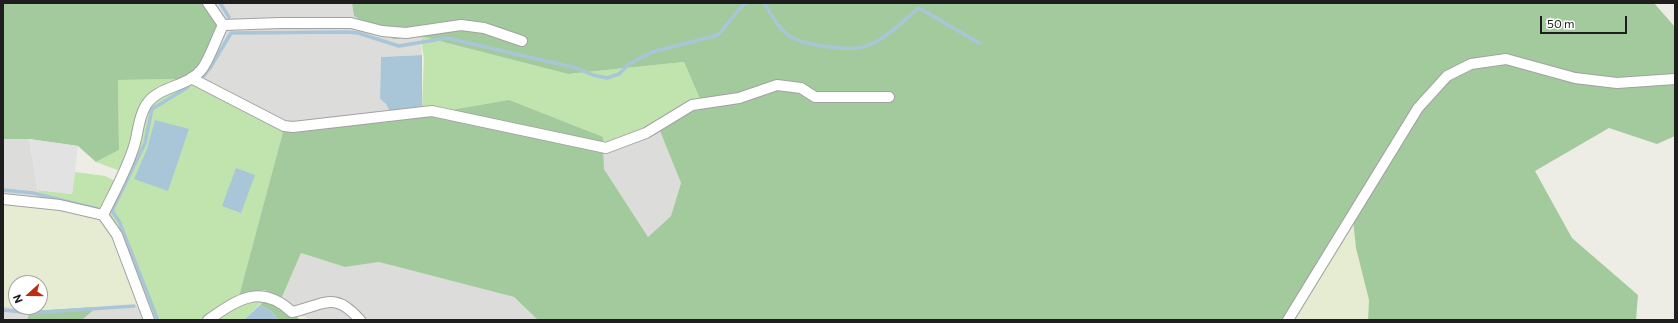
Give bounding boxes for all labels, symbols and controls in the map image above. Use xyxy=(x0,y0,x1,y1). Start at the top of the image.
scale bar xyxy=(1542,8,1629,34)
text: 50 m xyxy=(1547,16,1575,30)
north arrow xyxy=(8,275,48,315)
text: N xyxy=(10,293,25,305)

